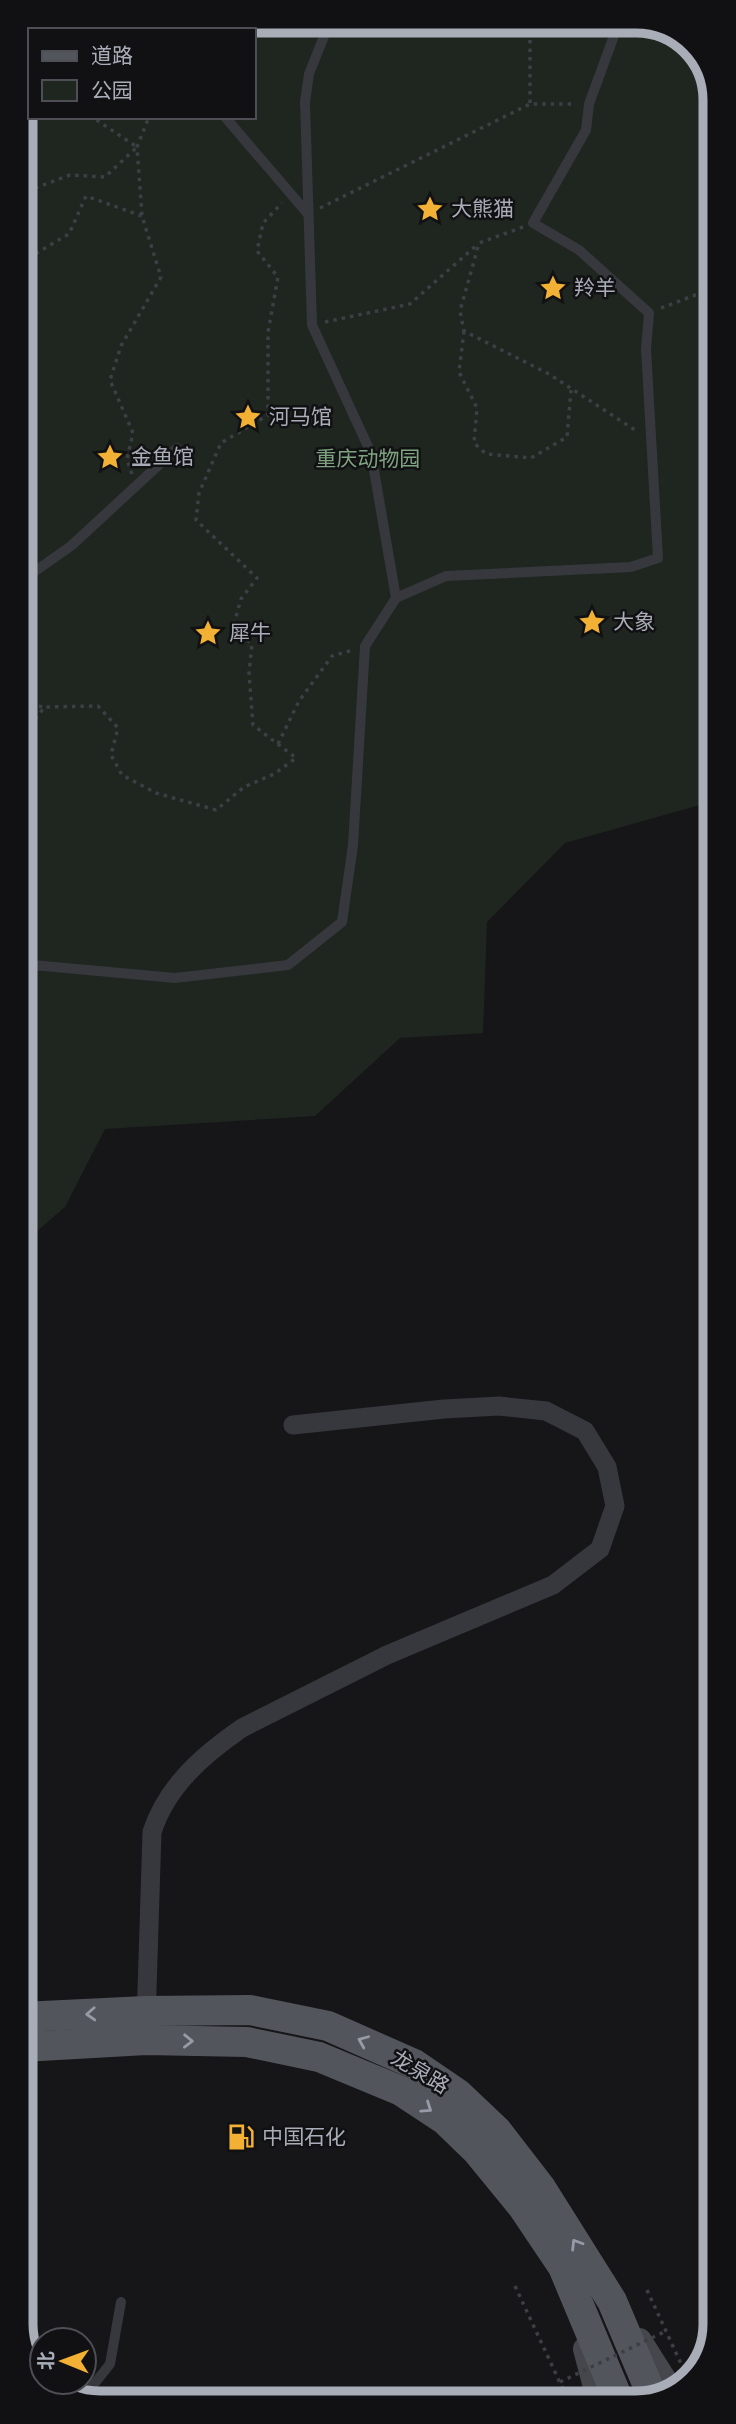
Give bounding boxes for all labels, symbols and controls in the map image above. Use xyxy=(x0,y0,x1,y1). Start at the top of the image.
legend xyxy=(28,28,256,119)
text: 道路 xyxy=(91,41,133,71)
text: 公园 xyxy=(91,76,133,106)
place icon: 大熊猫 xyxy=(415,194,445,224)
place label: 大熊猫 xyxy=(451,194,514,224)
place icon: 羚羊 xyxy=(538,273,568,303)
place label: 羚羊 xyxy=(574,273,616,303)
place icon: 河马馆 xyxy=(233,402,263,432)
place label: 河马馆 xyxy=(269,402,332,432)
place icon: 金鱼馆 xyxy=(95,442,125,472)
place label: 金鱼馆 xyxy=(131,442,194,472)
park label: 重庆动物园 xyxy=(316,444,421,474)
place icon: 大象 xyxy=(577,607,607,637)
place label: 大象 xyxy=(613,607,655,637)
place icon: 犀牛 xyxy=(193,618,223,648)
place label: 犀牛 xyxy=(229,618,271,648)
one-way arrow xyxy=(85,2006,96,2021)
one-way arrow xyxy=(184,2033,194,2049)
one-way arrow xyxy=(357,2035,370,2049)
street label: 龙泉路 xyxy=(385,2043,455,2101)
one-way arrow xyxy=(419,2100,432,2112)
fuel station icon: 中国石化 xyxy=(226,2122,256,2152)
place label: 中国石化 xyxy=(262,2122,346,2152)
one-way arrow xyxy=(571,2238,584,2251)
north arrow xyxy=(28,2326,98,2396)
text: 北 xyxy=(34,2351,61,2370)

